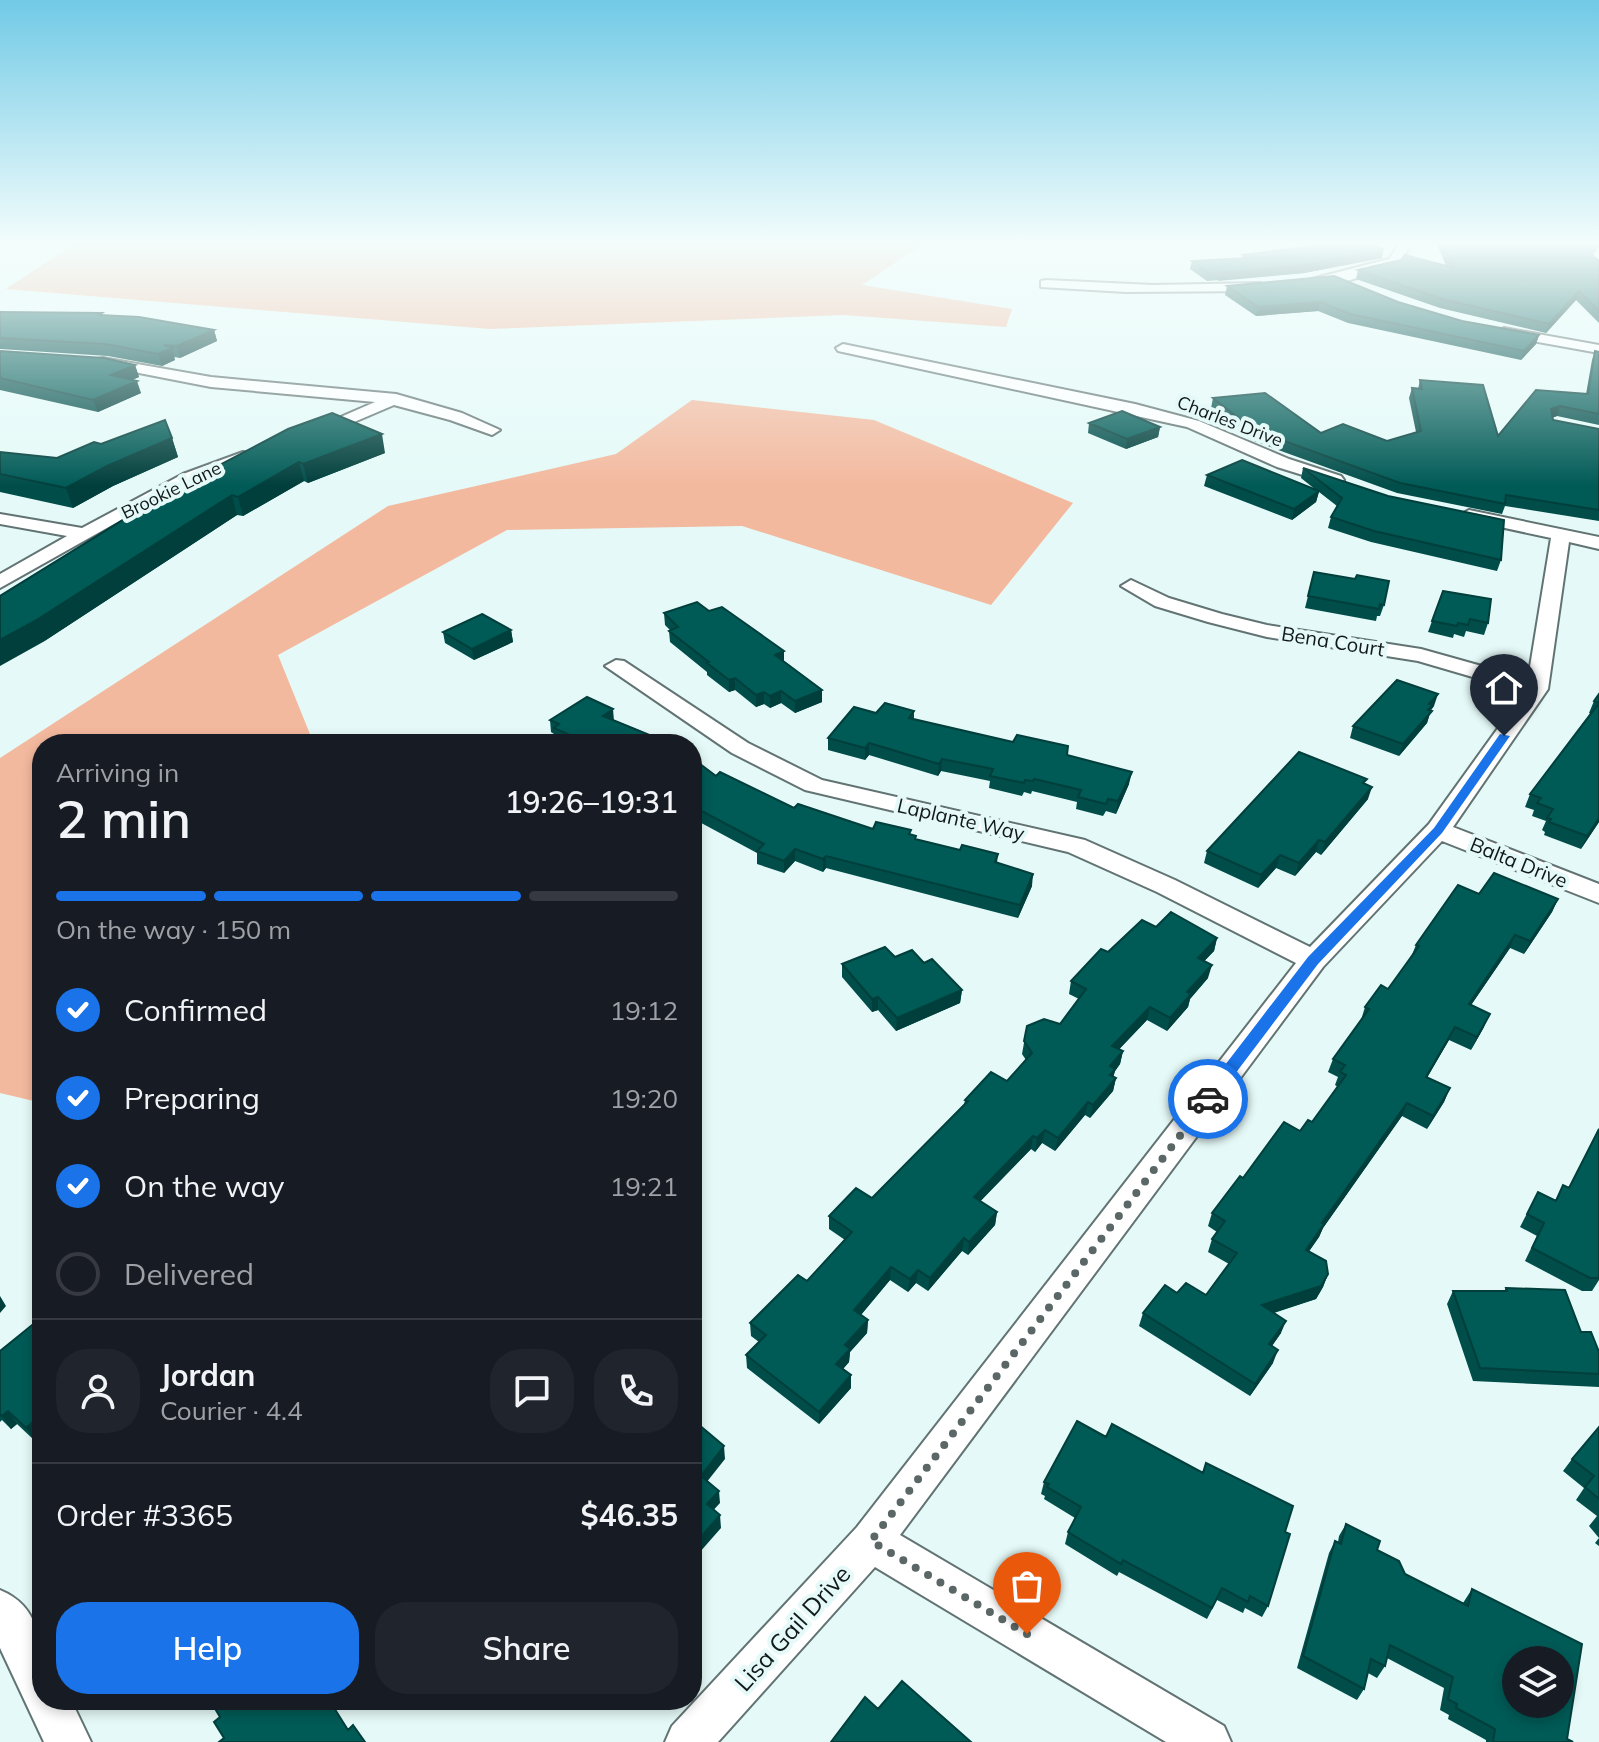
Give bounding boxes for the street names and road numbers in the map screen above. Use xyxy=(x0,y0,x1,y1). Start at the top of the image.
street label: Charles Drive xyxy=(1174,390,1286,452)
street label: Brookie Lane xyxy=(117,456,225,524)
street label: Bena Court xyxy=(1280,621,1386,661)
street label: Laplante Way xyxy=(895,792,1028,846)
street label: Balta Drive xyxy=(1467,831,1571,893)
street label: Lisa Gail Drive xyxy=(728,1559,856,1697)

